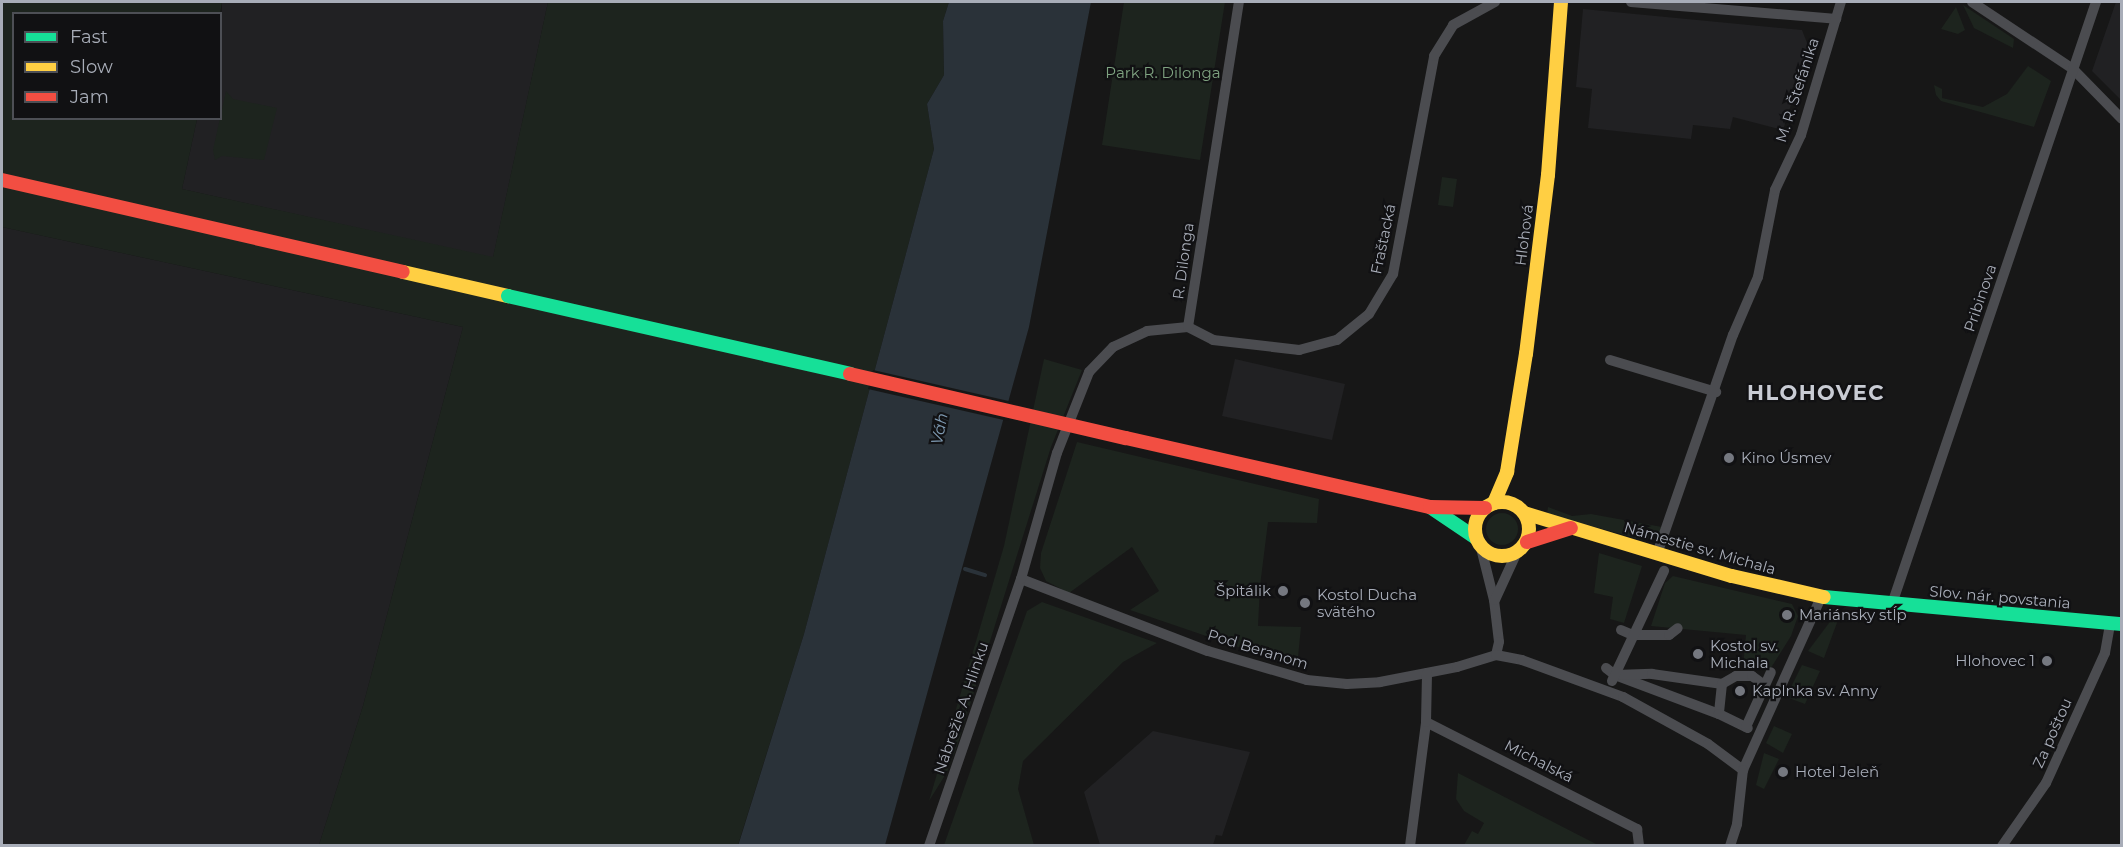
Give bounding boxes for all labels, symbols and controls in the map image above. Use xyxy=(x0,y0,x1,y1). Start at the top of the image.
legend xyxy=(12,12,222,120)
text: Fast xyxy=(70,26,108,48)
street label: M. R. Štefánika xyxy=(1772,35,1822,145)
text: Slow xyxy=(70,56,113,78)
park label: Park R. Dilonga xyxy=(1105,64,1221,82)
text: Jam xyxy=(70,86,109,108)
street label: Fraštacká xyxy=(1367,202,1399,276)
street label: Hlohová xyxy=(1511,203,1537,267)
street label: R. Dilonga xyxy=(1169,222,1197,300)
street label: Pribinova xyxy=(1960,262,2000,334)
district label: HLOHOVEC xyxy=(1747,380,1885,406)
water label: Váh xyxy=(928,411,952,447)
place label: Kino Úsmev xyxy=(1741,449,1831,467)
marker: Kino Úsmev xyxy=(1722,451,1736,465)
street label: Námestie sv. Michala xyxy=(1622,518,1778,578)
place label: Špitálik xyxy=(1216,582,1271,600)
street label: Slov. nár. povstania xyxy=(1929,582,2071,612)
marker: Špitálik xyxy=(1276,584,1290,598)
place label: Kostol Ducha svätého xyxy=(1317,585,1417,620)
marker: Kostol Ducha svätého xyxy=(1298,596,1312,610)
place label: Mariánsky stĺp xyxy=(1799,606,1907,624)
marker: Mariánsky stĺp xyxy=(1780,608,1794,622)
street label: Pod Beranom xyxy=(1206,625,1310,673)
place label: Kostol sv. Michala xyxy=(1710,636,1778,671)
street label: Nábrežie A. Hlinku xyxy=(930,640,992,776)
marker: Kostol sv. Michala xyxy=(1691,647,1705,661)
place label: Hlohovec 1 xyxy=(1955,652,2035,670)
marker: Hlohovec 1 xyxy=(2040,654,2054,668)
place label: Kaplnka sv. Anny xyxy=(1752,682,1878,700)
marker: Kaplnka sv. Anny xyxy=(1733,684,1747,698)
street label: Za poštou xyxy=(2029,695,2075,771)
street label: Michalská xyxy=(1502,736,1576,786)
place label: Hotel Jeleň xyxy=(1795,763,1879,781)
marker: Hotel Jeleň xyxy=(1776,765,1790,779)

